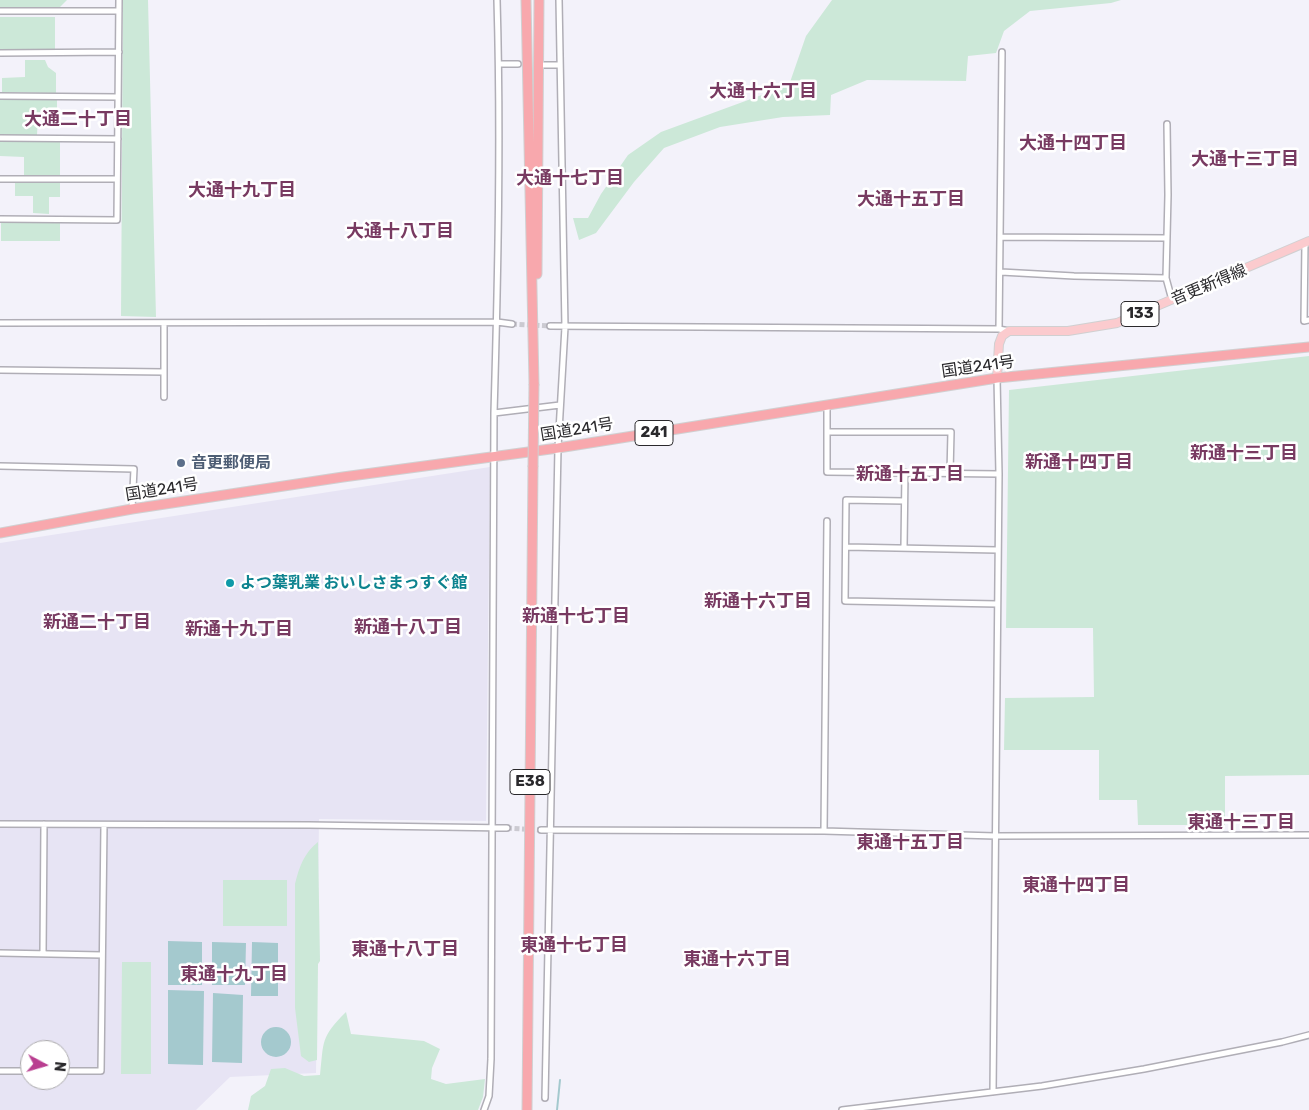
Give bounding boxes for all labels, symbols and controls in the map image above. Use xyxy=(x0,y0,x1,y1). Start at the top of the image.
district label: 大通十六丁目 xyxy=(709,81,817,103)
district label: 大通二十丁目 xyxy=(24,109,132,131)
district label: 大通十四丁目 xyxy=(1019,133,1127,155)
district label: 大通十三丁目 xyxy=(1191,149,1299,171)
district label: 大通十七丁目 xyxy=(516,168,624,190)
district label: 大通十九丁目 xyxy=(188,180,296,202)
district label: 大通十五丁目 xyxy=(857,189,965,211)
district label: 大通十八丁目 xyxy=(346,221,454,243)
street label: 音更新得線 xyxy=(1168,261,1250,309)
road number: 133 xyxy=(1121,302,1159,326)
street label: 国道241号 xyxy=(940,352,1016,382)
street label: 国道241号 xyxy=(539,415,615,445)
road number: 241 xyxy=(635,420,673,446)
district label: 新通十三丁目 xyxy=(1190,443,1298,465)
district label: 新通十四丁目 xyxy=(1025,452,1133,474)
place label: 音更郵便局 xyxy=(191,453,271,473)
marker: 音更郵便局 xyxy=(175,457,187,469)
district label: 新通十五丁目 xyxy=(856,464,964,486)
street label: 国道241号 xyxy=(124,475,200,505)
place label: よつ葉乳業 おいしさまっすぐ館 xyxy=(240,573,467,593)
marker: よつ葉乳業 おいしさまっすぐ館 xyxy=(224,577,236,589)
district label: 新通十六丁目 xyxy=(704,591,812,613)
district label: 新通十七丁目 xyxy=(522,606,630,628)
district label: 新通二十丁目 xyxy=(43,612,151,634)
district label: 新通十八丁目 xyxy=(354,617,462,639)
district label: 新通十九丁目 xyxy=(185,619,293,641)
road number: E38 xyxy=(510,770,550,794)
district label: 東通十三丁目 xyxy=(1187,812,1295,834)
district label: 東通十五丁目 xyxy=(856,832,964,854)
district label: 東通十四丁目 xyxy=(1022,875,1130,897)
district label: 東通十七丁目 xyxy=(520,935,628,957)
district label: 東通十八丁目 xyxy=(351,939,459,961)
district label: 東通十六丁目 xyxy=(683,949,791,971)
district label: 東通十九丁目 xyxy=(180,964,288,986)
north arrow xyxy=(20,1040,70,1090)
text: N xyxy=(50,1061,68,1072)

